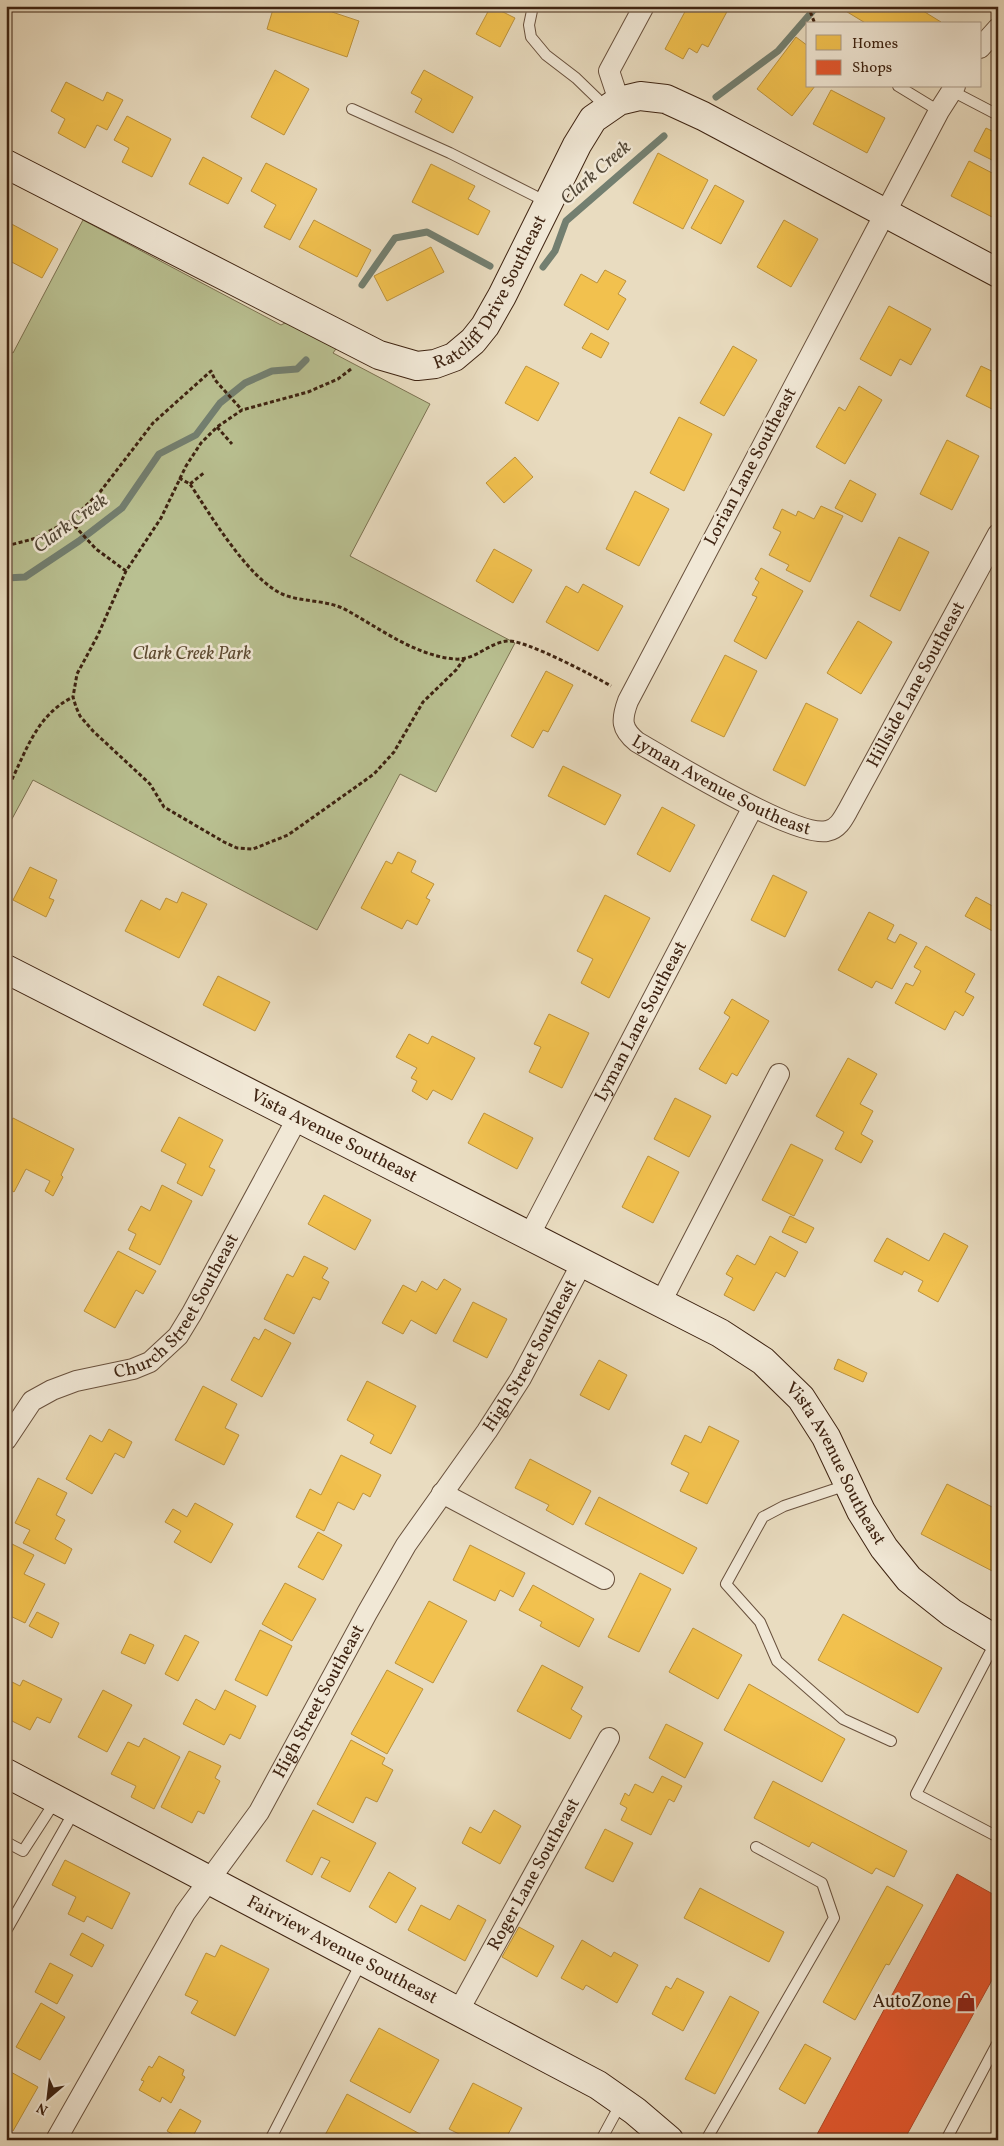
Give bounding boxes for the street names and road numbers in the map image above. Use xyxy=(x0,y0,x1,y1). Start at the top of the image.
street label: Ratcliff Drive Southeast xyxy=(430,211,553,376)
street label: Lorian Lane Southeast xyxy=(699,383,803,551)
street label: Hillside Lane Southeast xyxy=(861,597,971,772)
street label: Lyman Avenue Southeast xyxy=(627,729,813,842)
street label: Lyman Lane Southeast xyxy=(589,937,693,1106)
street label: Vista Avenue Southeast xyxy=(246,1083,422,1189)
street label: Church Street Southeast xyxy=(112,1229,245,1385)
street label: High Street Southeast xyxy=(477,1275,584,1437)
street label: Vista Avenue Southeast xyxy=(779,1377,892,1550)
street label: High Street Southeast xyxy=(267,1620,371,1783)
street label: Roger Lane Southeast xyxy=(482,1793,586,1955)
street label: Fairview Avenue Southeast xyxy=(242,1890,442,2011)

